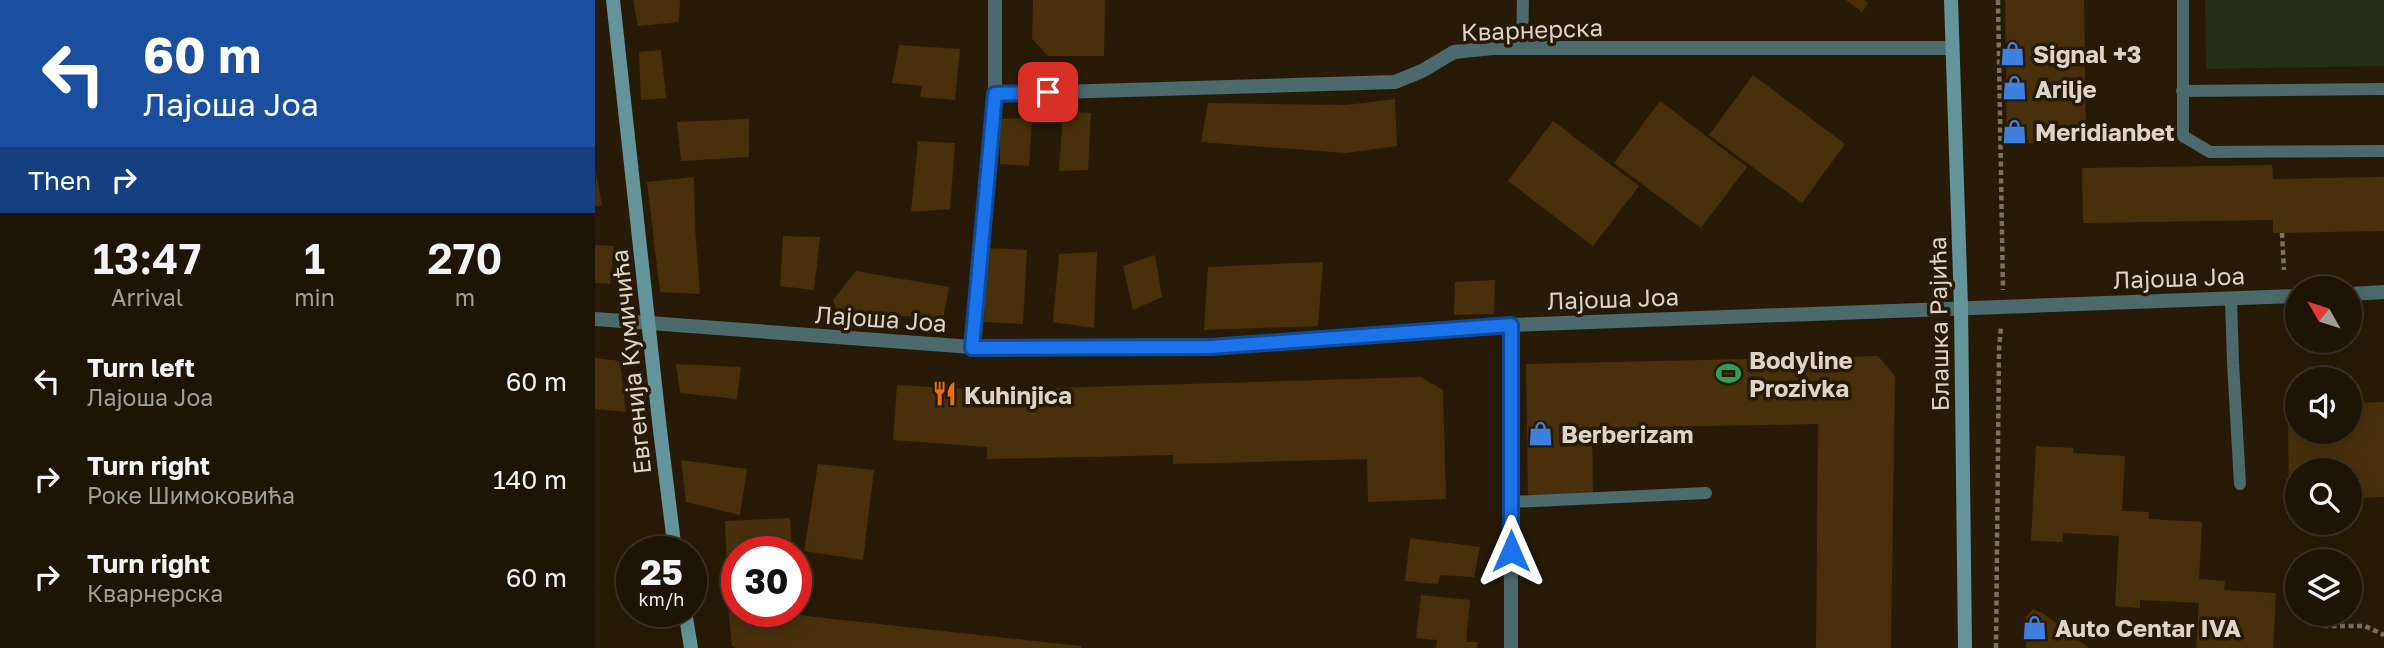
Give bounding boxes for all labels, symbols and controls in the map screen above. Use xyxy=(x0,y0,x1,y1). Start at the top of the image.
street label: Кварнерска xyxy=(1460,12,1604,46)
text: 60 m xyxy=(143,25,261,84)
icon: left xyxy=(28,28,119,119)
shop icon: Signal +3 xyxy=(1999,39,2027,67)
place label: Signal +3 xyxy=(2033,39,2141,68)
pin xyxy=(1018,62,1078,122)
icon: arrive xyxy=(1029,73,1067,111)
shop icon: Arilje xyxy=(2001,74,2029,102)
place label: Arilje xyxy=(2035,74,2097,103)
text: Лајоша Јоа xyxy=(143,85,319,123)
shop icon: Meridianbet xyxy=(2001,117,2029,145)
place label: Meridianbet xyxy=(2035,117,2175,146)
icon: right xyxy=(105,161,143,199)
text: Then xyxy=(28,165,91,196)
text: 13:47 xyxy=(93,233,201,283)
text: 1 xyxy=(304,233,325,283)
text: 270 xyxy=(428,233,502,283)
street label: Блашка Рајића xyxy=(1922,236,1954,412)
street label: Евгенија Кумичића xyxy=(604,248,656,476)
street label: Лајоша Јоа xyxy=(2113,260,2245,294)
north arrow xyxy=(2285,276,2363,354)
map controls xyxy=(2285,276,2362,626)
street label: Лајоша Јоа xyxy=(1547,281,1679,315)
text: Arrival xyxy=(111,283,183,311)
text: min xyxy=(294,283,335,311)
text: m xyxy=(455,283,475,311)
street label: Лајоша Јоа xyxy=(814,299,948,337)
place label: Bodyline Prozivka xyxy=(1749,345,1853,402)
text: Turn left xyxy=(87,352,195,383)
sports icon: Bodyline Prozivka xyxy=(1715,359,1743,387)
icon: left xyxy=(28,362,66,400)
text: 60 m xyxy=(506,366,567,397)
button: sound xyxy=(2285,367,2362,444)
restaurant icon: Kuhinjica xyxy=(930,380,958,408)
place label: Kuhinjica xyxy=(964,380,1072,409)
text: Лајоша Јоа xyxy=(87,383,213,411)
shop icon: Berberizam xyxy=(1527,419,1555,447)
place label: Berberizam xyxy=(1561,419,1693,448)
text: Turn right xyxy=(87,450,210,481)
button: search xyxy=(2285,458,2362,535)
icon: right xyxy=(28,460,66,498)
text: 140 m xyxy=(493,464,567,495)
text: Роке Шимоковића xyxy=(87,481,295,509)
position arrow xyxy=(1474,514,1548,588)
speed limit sign: 30 xyxy=(721,536,812,627)
text: Turn right xyxy=(87,548,210,579)
button: layers xyxy=(2285,549,2362,626)
text: 25 xyxy=(640,551,683,593)
icon: right xyxy=(28,558,66,596)
text: 60 m xyxy=(506,562,567,593)
text: Кварнерска xyxy=(87,579,223,607)
text: km/h xyxy=(639,588,684,610)
shop icon: Auto Centar IVA xyxy=(2021,613,2049,641)
place label: Auto Centar IVA xyxy=(2055,613,2241,642)

